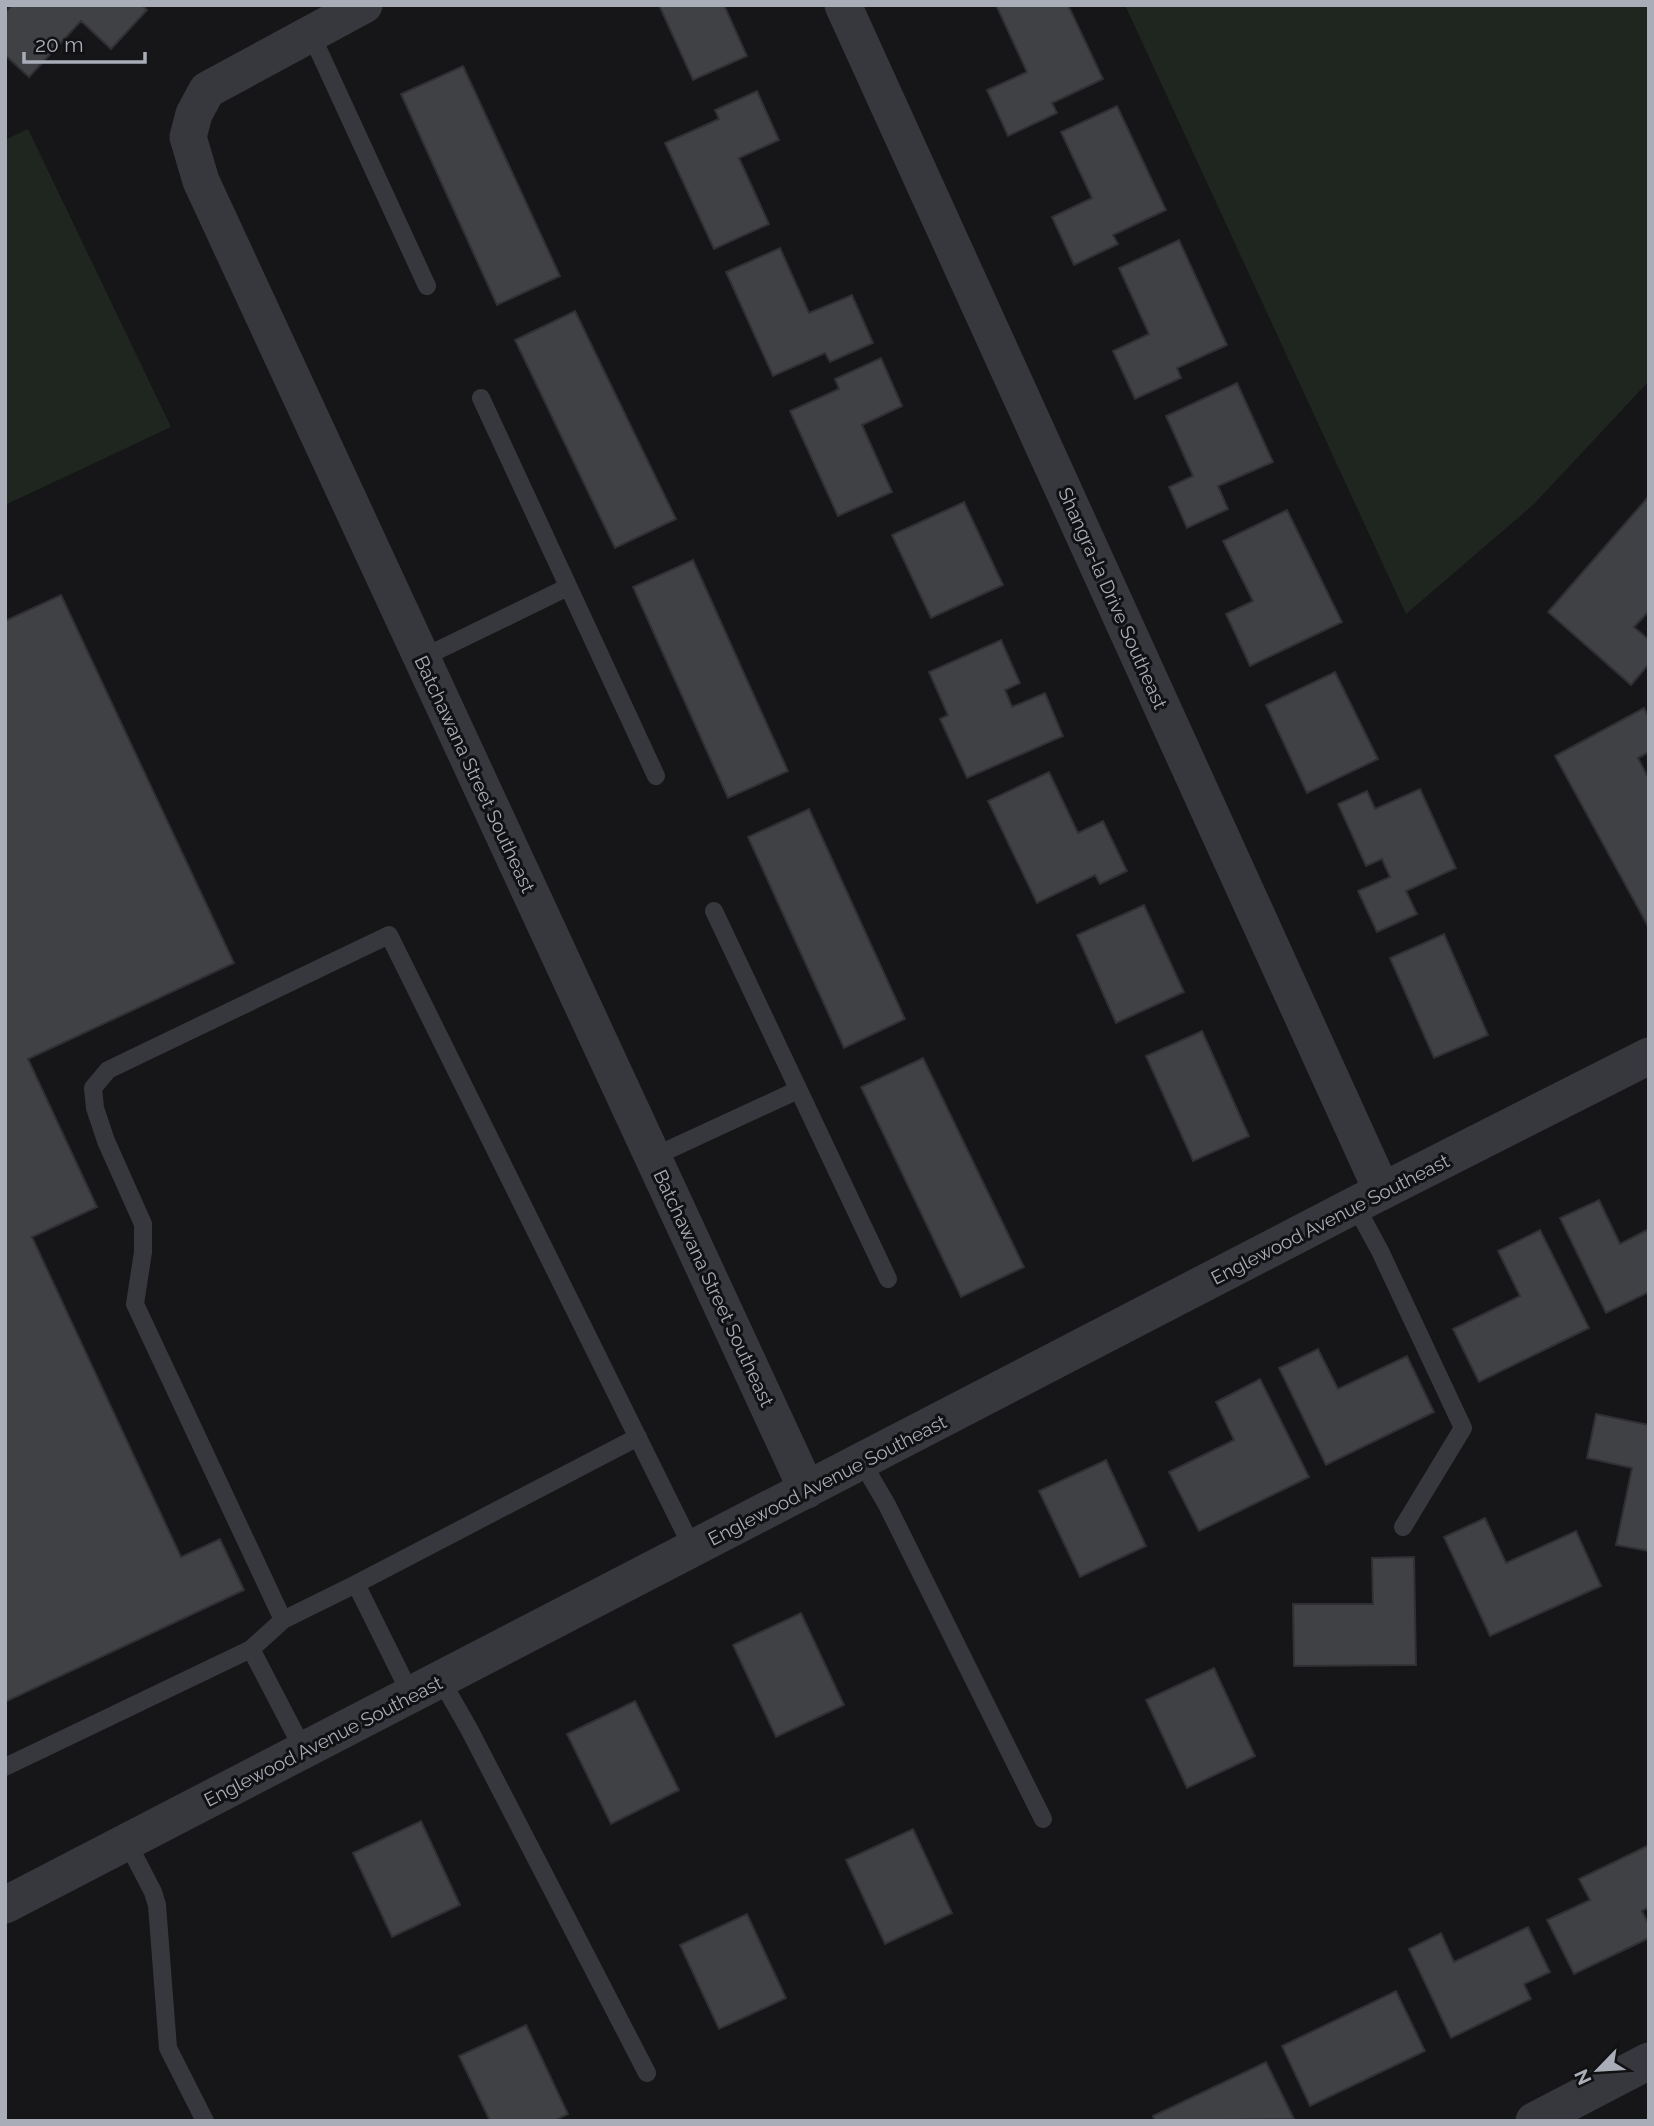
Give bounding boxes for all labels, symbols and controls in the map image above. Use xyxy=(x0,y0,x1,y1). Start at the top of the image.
scale bar xyxy=(24,21,145,65)
text: 20 m xyxy=(35,32,83,57)
street label: Shangra-la Drive Southeast xyxy=(1054,484,1172,713)
street label: Batchawana Street Southeast xyxy=(410,652,540,896)
street label: Englewood Avenue Southeast xyxy=(1207,1149,1453,1289)
street label: Batchawana Street Southeast xyxy=(649,1166,779,1410)
street label: Englewood Avenue Southeast xyxy=(704,1410,950,1550)
street label: Englewood Avenue Southeast xyxy=(200,1671,446,1811)
north arrow xyxy=(1563,2035,1633,2105)
text: N xyxy=(1570,2066,1596,2088)

